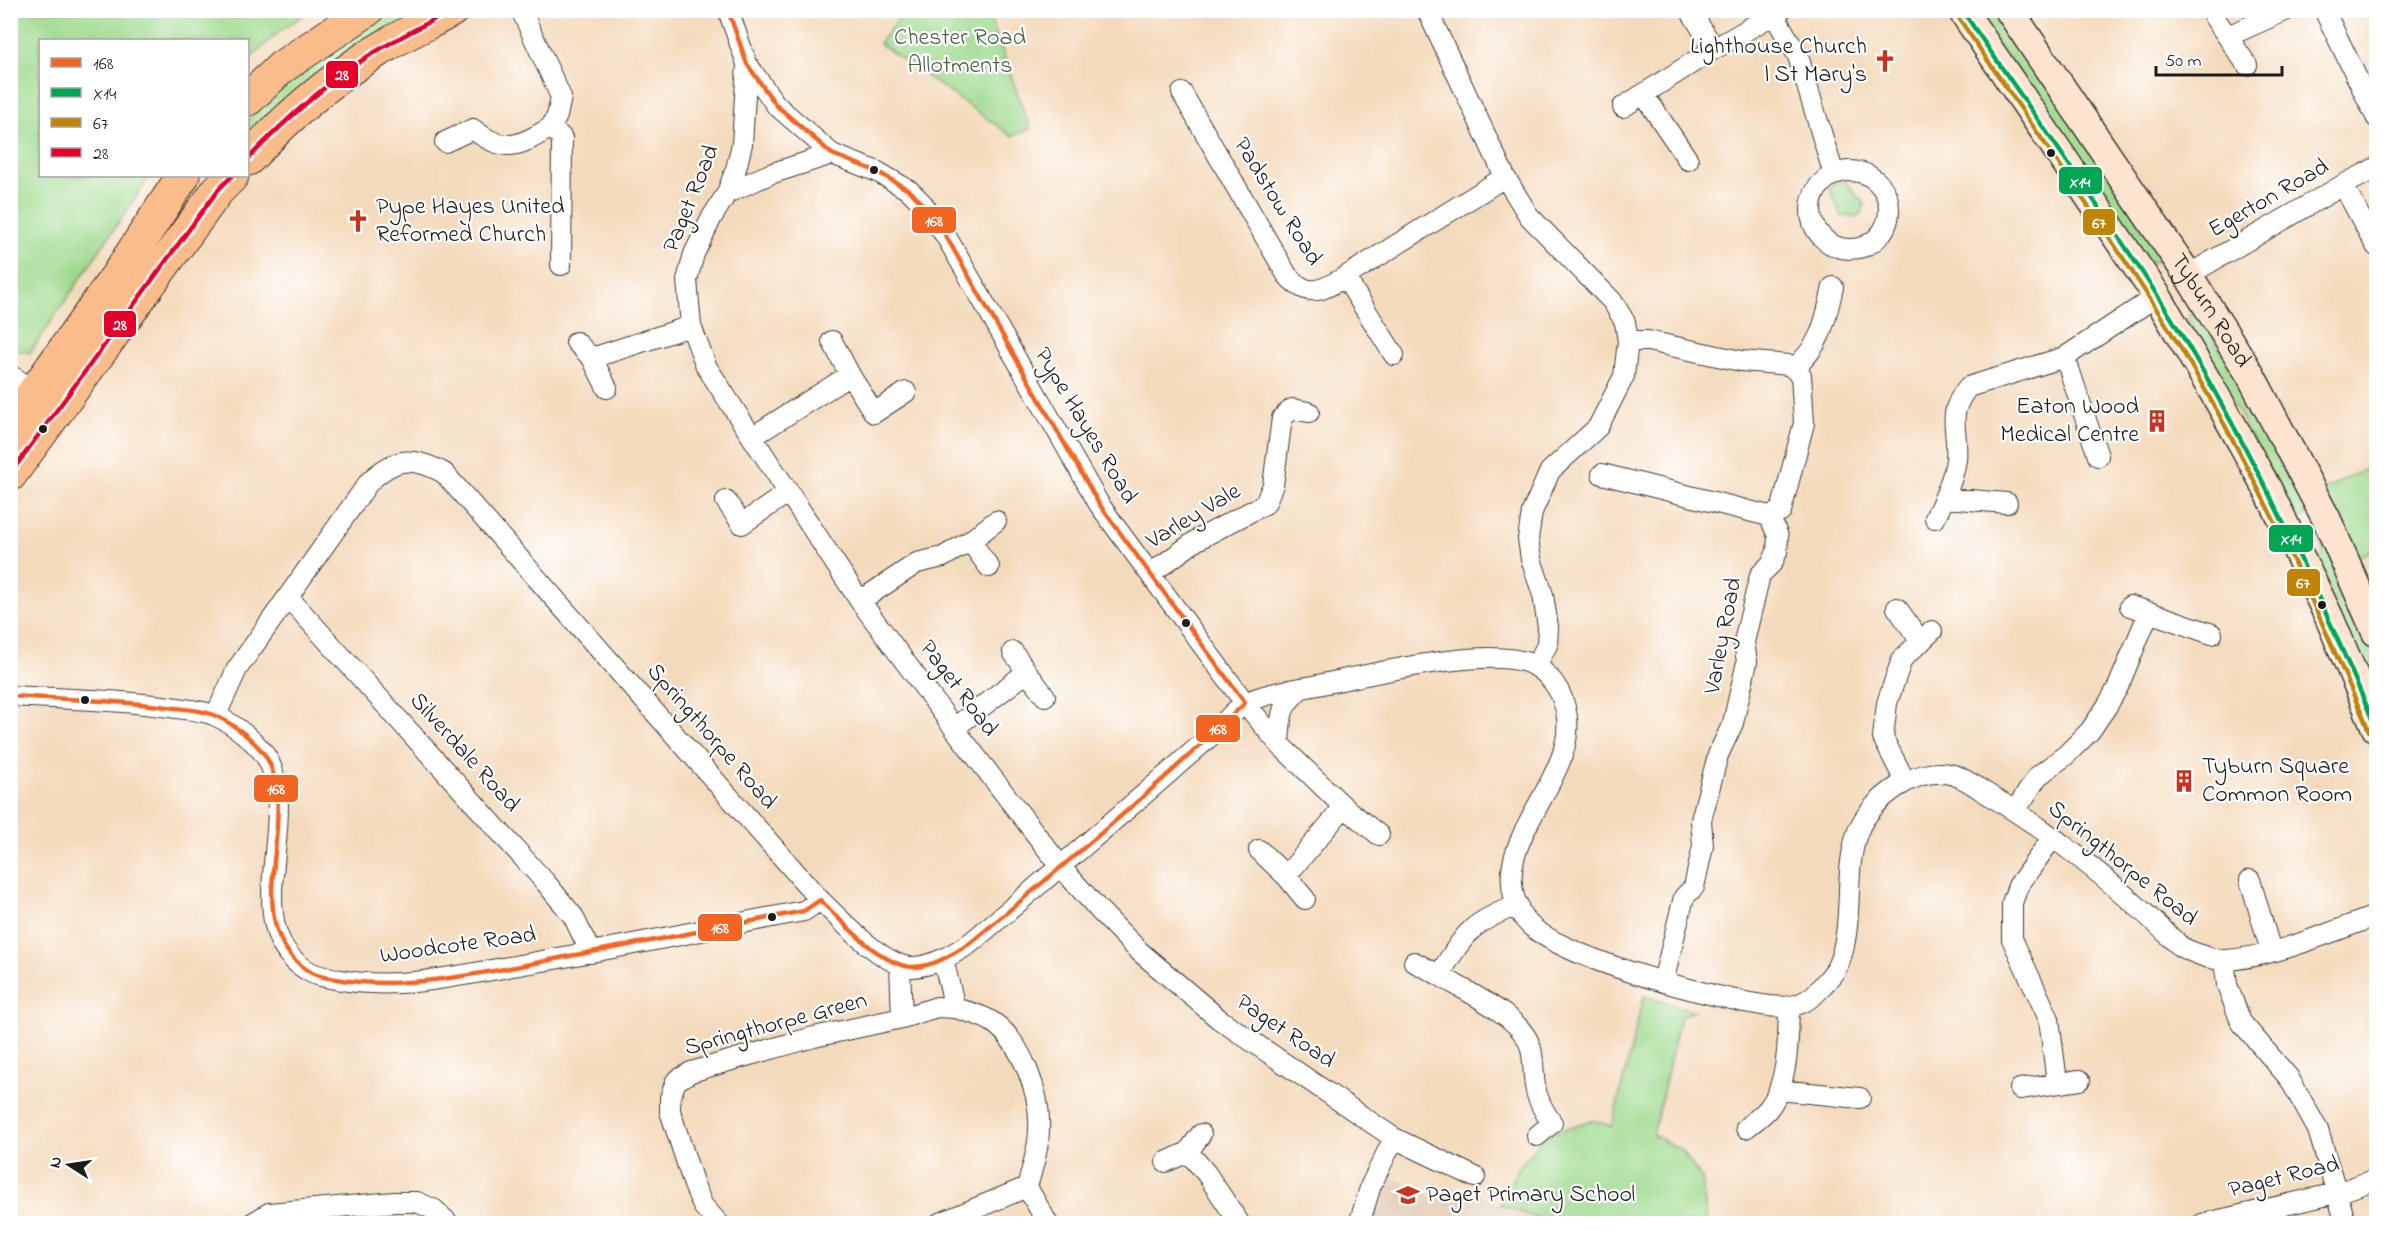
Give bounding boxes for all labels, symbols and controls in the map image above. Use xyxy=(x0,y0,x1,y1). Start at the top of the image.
park label: Chester Road Allotments xyxy=(894,21,1027,84)
place label: Lighthouse Church | St Mary's xyxy=(1690,30,1867,94)
legend xyxy=(39,39,249,177)
scale bar xyxy=(2156,39,2282,77)
church icon: Lighthouse Church | St Mary's xyxy=(1872,48,1898,74)
text: 50 m xyxy=(2165,49,2202,75)
text: 168 xyxy=(93,52,114,78)
line badge: 28 xyxy=(325,60,359,89)
text: 28 xyxy=(334,64,349,88)
text: X14 xyxy=(93,82,117,108)
text: 67 xyxy=(93,112,109,138)
street label: Padstow Road xyxy=(1224,131,1331,273)
street label: Paget Road xyxy=(655,139,730,258)
text: 28 xyxy=(93,142,109,168)
unlabelled marker xyxy=(2045,147,2057,159)
street label: Egerton Road xyxy=(2202,150,2336,248)
unlabelled marker xyxy=(868,164,880,176)
line badge: X14 xyxy=(2058,166,2103,195)
text: X14 xyxy=(2070,171,2091,195)
place label: Pype Hayes United Reformed Church xyxy=(376,190,565,253)
line badge: 168 xyxy=(911,206,957,234)
church icon: Pype Hayes United Reformed Church xyxy=(345,208,371,234)
line badge: 67 xyxy=(2082,208,2116,236)
text: 168 xyxy=(925,210,943,234)
text: 67 xyxy=(2091,212,2106,236)
street label: Tyburn Road xyxy=(2161,247,2260,375)
line badge: 28 xyxy=(103,310,137,338)
text: 28 xyxy=(112,314,127,338)
street label: Pype Hayes Road xyxy=(1024,341,1146,512)
place label: Eaton Wood Medical Centre xyxy=(2000,390,2140,453)
building icon: Eaton Wood Medical Centre xyxy=(2144,408,2170,434)
unlabelled marker xyxy=(37,423,49,435)
street label: Varley Vale xyxy=(1139,475,1249,560)
line badge: X14 xyxy=(2268,524,2314,553)
text: X14 xyxy=(2281,528,2302,552)
line badge: 67 xyxy=(2286,568,2321,597)
text: 67 xyxy=(2295,572,2310,596)
street label: Varley Road xyxy=(1695,574,1754,698)
unlabelled marker xyxy=(2316,599,2328,611)
unlabelled marker xyxy=(1180,617,1192,629)
street label: Paget Road xyxy=(910,633,1006,745)
street label: Springthorpe Road xyxy=(637,656,785,818)
street label: Silverdale Road xyxy=(400,685,528,821)
unlabelled marker xyxy=(79,694,91,706)
line badge: 168 xyxy=(1195,714,1241,743)
text: 168 xyxy=(1209,718,1227,742)
place label: Tyburn Square Common Room xyxy=(2202,750,2352,813)
building icon: Tyburn Square Common Room xyxy=(2171,768,2197,794)
line badge: 168 xyxy=(253,774,299,803)
text: 168 xyxy=(267,778,285,802)
street label: Springthorpe Road xyxy=(2039,792,2205,936)
unlabelled marker xyxy=(766,911,778,923)
line badge: 168 xyxy=(697,913,743,942)
text: 168 xyxy=(711,917,729,941)
street label: Woodcote Road xyxy=(378,918,539,974)
street label: Springthorpe Green xyxy=(681,984,871,1066)
street label: Paget Road xyxy=(1228,986,1342,1078)
north arrow xyxy=(39,1135,99,1195)
street label: Paget Road xyxy=(2225,1147,2344,1209)
text: N xyxy=(43,1154,69,1170)
place label: Paget Primary School xyxy=(1426,1178,1635,1214)
school or university icon: Paget Primary School xyxy=(1395,1182,1421,1208)

